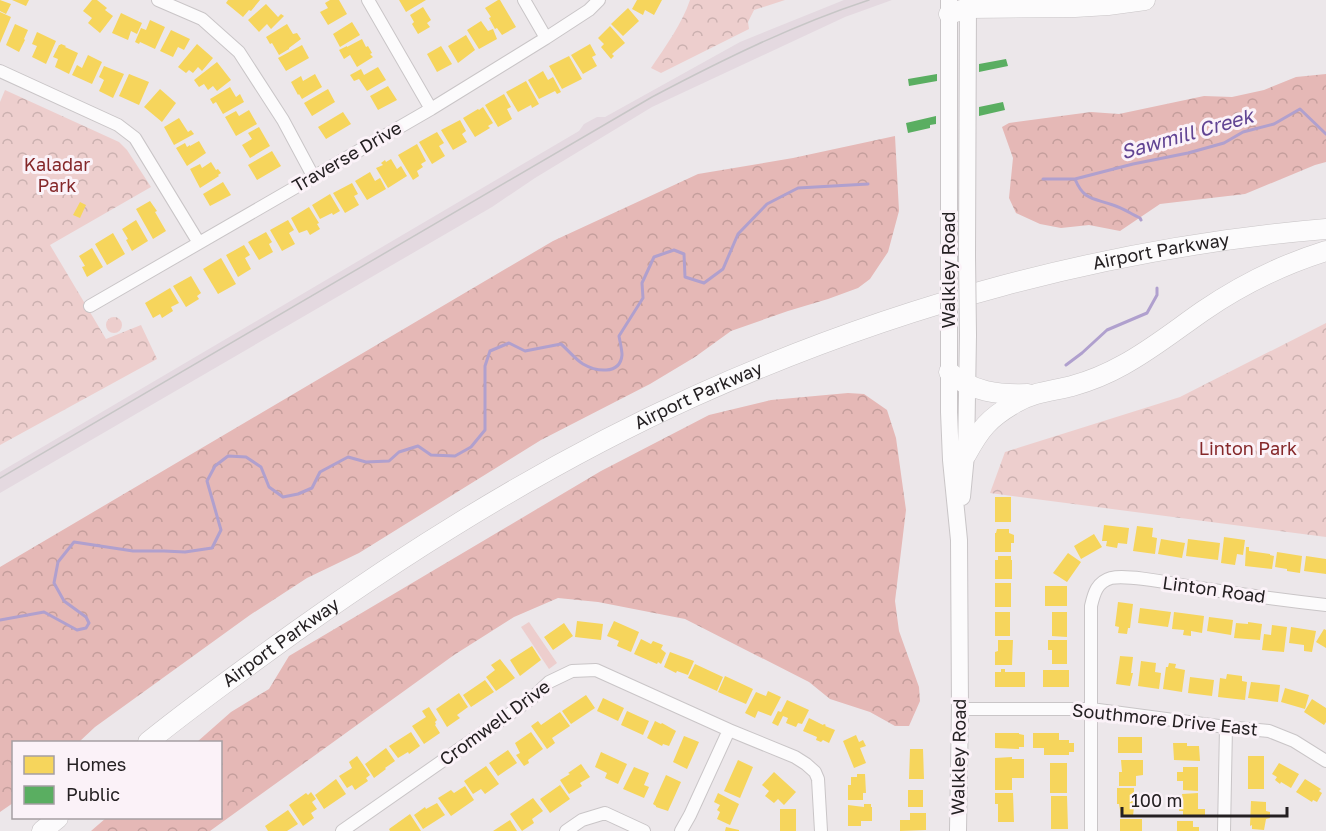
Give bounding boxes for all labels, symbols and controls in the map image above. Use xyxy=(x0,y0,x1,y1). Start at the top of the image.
water label: Sawmill Creek xyxy=(1118,102,1258,163)
street label: Traverse Drive xyxy=(288,116,405,196)
park label: Kaladar Park xyxy=(24,153,90,196)
street label: Walkley Road xyxy=(937,212,959,329)
street label: Airport Parkway xyxy=(1090,228,1230,274)
street label: Airport Parkway xyxy=(630,356,765,433)
park label: Linton Park xyxy=(1199,437,1297,459)
street label: Linton Road xyxy=(1161,571,1267,607)
street label: Airport Parkway xyxy=(218,593,343,691)
street label: Cromwell Drive xyxy=(435,675,554,770)
street label: Walkley Road xyxy=(946,698,970,816)
street label: Southmore Drive East xyxy=(1071,698,1259,740)
legend xyxy=(12,741,222,819)
text: Homes xyxy=(66,753,126,775)
scale bar xyxy=(1122,780,1287,818)
text: Public xyxy=(66,783,120,805)
text: 100 m xyxy=(1131,789,1182,811)

